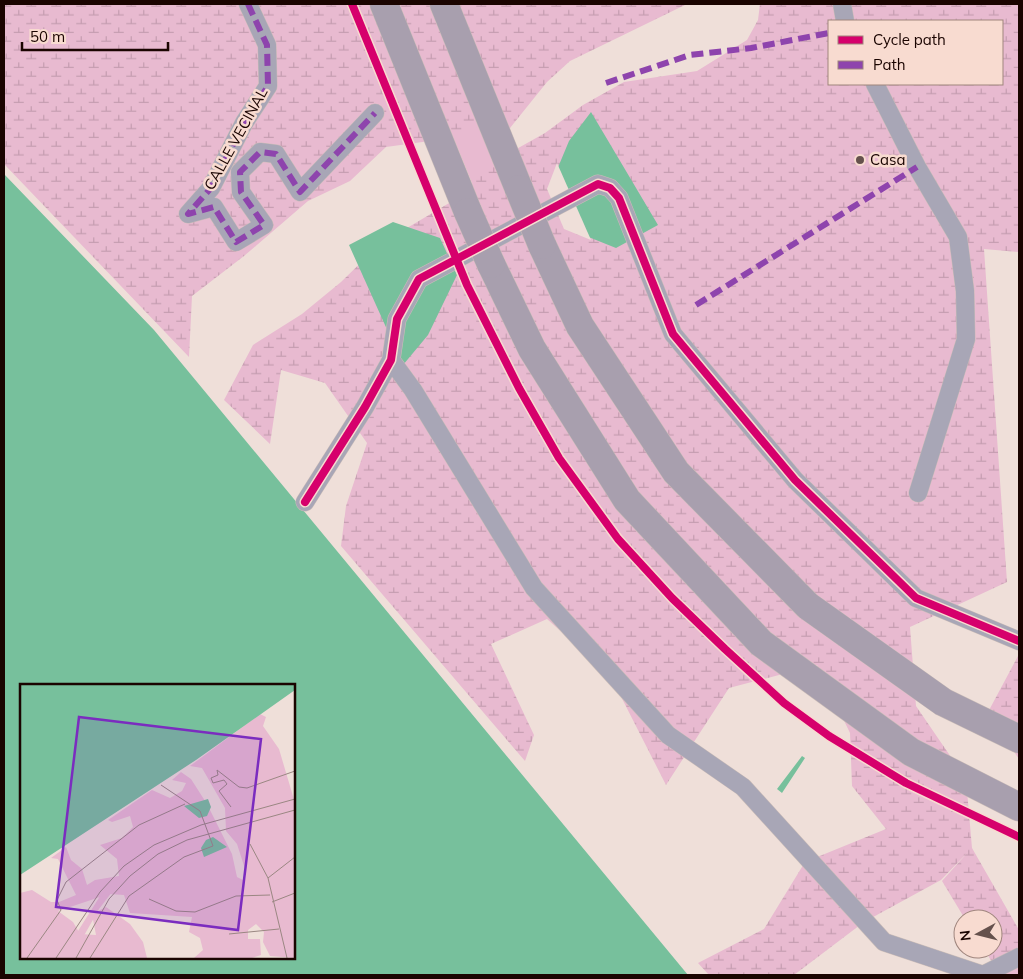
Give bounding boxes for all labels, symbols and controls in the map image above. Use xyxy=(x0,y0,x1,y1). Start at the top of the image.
scale bar xyxy=(22,20,169,52)
legend xyxy=(828,20,1003,85)
text: 50 m xyxy=(30,27,65,46)
text: Cycle path xyxy=(873,30,946,49)
text: Path xyxy=(873,55,905,74)
street label: CALLE VECINAL xyxy=(200,84,271,193)
place label: Casa xyxy=(870,150,905,169)
marker: Casa xyxy=(854,154,866,166)
inset map xyxy=(20,684,295,959)
north arrow xyxy=(953,909,1003,959)
text: N xyxy=(956,929,975,942)

